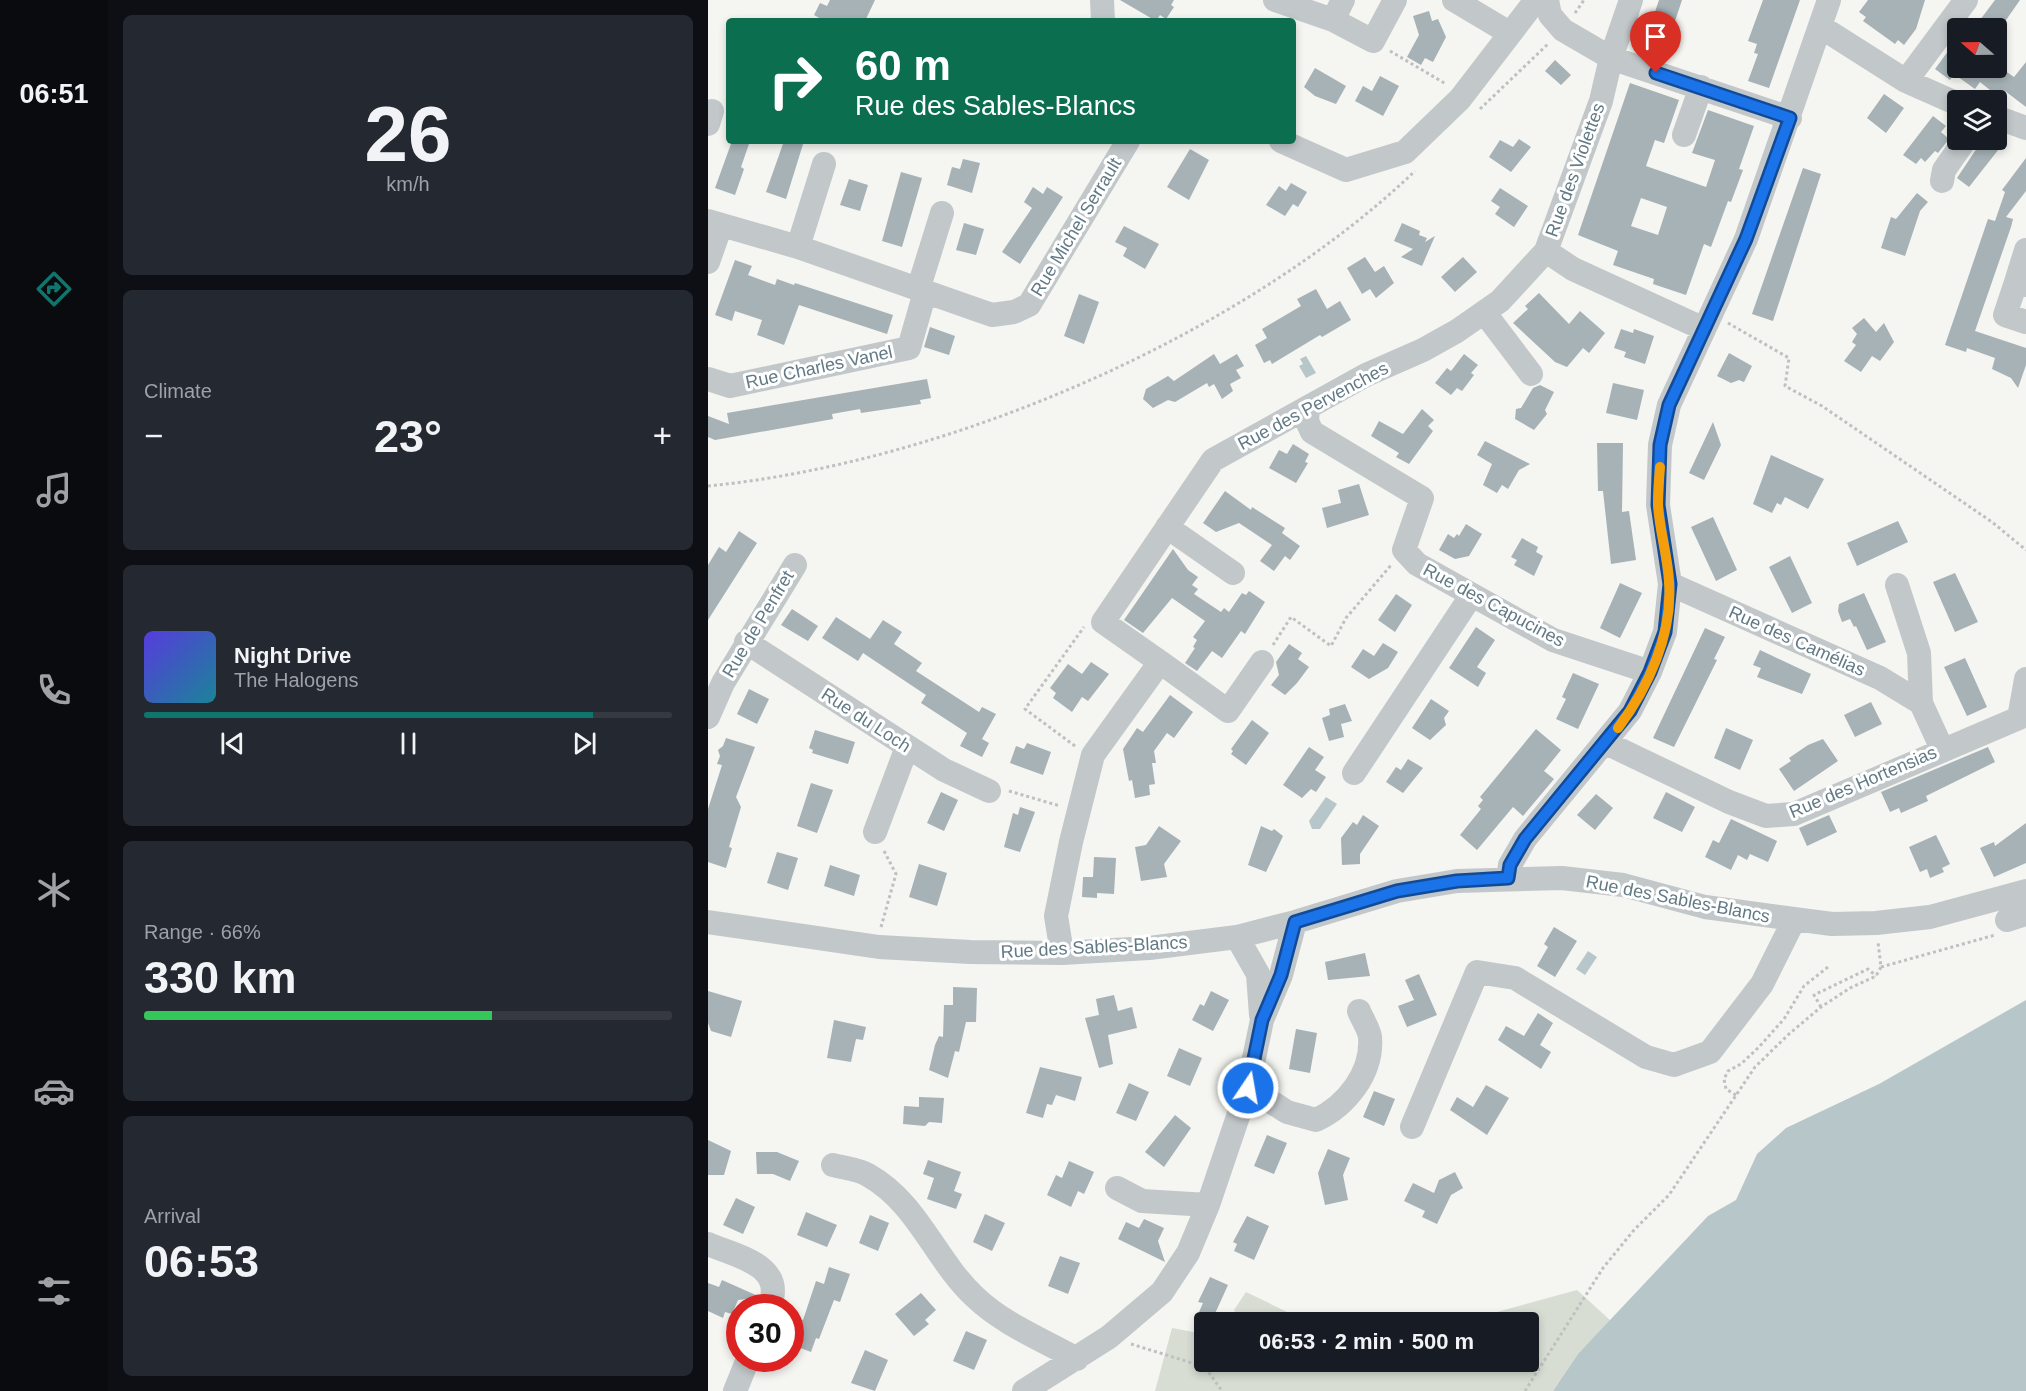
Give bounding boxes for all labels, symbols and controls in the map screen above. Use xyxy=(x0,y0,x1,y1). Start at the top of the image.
pin xyxy=(1630,11,1681,73)
north arrow xyxy=(1947,18,2007,78)
map controls xyxy=(1947,18,2007,150)
icon: arrive xyxy=(1639,20,1672,53)
icon: right xyxy=(756,42,834,120)
text: 60 m xyxy=(855,42,951,89)
text: 06:51 xyxy=(19,79,89,109)
text: 26 xyxy=(365,90,451,178)
button: layers xyxy=(1947,90,2007,150)
text: Rue des Sables-Blancs xyxy=(855,91,1136,121)
street label: Rue des Violettes xyxy=(1542,100,1608,240)
street label: Rue Michel Serrault xyxy=(1027,154,1125,300)
text: km/h xyxy=(386,173,430,195)
icon: directions xyxy=(33,268,75,310)
street label: Rue Charles Vanel xyxy=(744,342,894,392)
street label: Rue des Pervenches xyxy=(1235,358,1391,454)
text: Climate xyxy=(144,380,212,402)
text: 23° xyxy=(374,411,442,462)
text: − xyxy=(144,417,163,454)
text: + xyxy=(653,417,672,454)
icon: music xyxy=(33,469,75,511)
street label: Rue des Capucines xyxy=(1420,559,1568,651)
street label: Rue de Penfret xyxy=(718,567,798,681)
street label: Rue des Camélias xyxy=(1726,602,1868,680)
text: Night Drive xyxy=(234,643,351,668)
icon: phone xyxy=(33,669,75,711)
text: The Halogens xyxy=(234,669,359,691)
street label: Rue du Loch xyxy=(818,684,914,756)
icon: previous xyxy=(216,727,249,760)
icon: pause xyxy=(392,727,425,760)
icon: next xyxy=(568,727,601,760)
street label: Rue des Hortensias xyxy=(1786,742,1940,822)
icon: climate xyxy=(33,869,75,911)
street label: Rue des Sables-Blancs xyxy=(1584,871,1772,927)
text: Range · 66% xyxy=(144,921,261,943)
street label: Rue des Sables-Blancs xyxy=(1000,932,1188,962)
text: 330 km xyxy=(144,952,297,1003)
position arrow xyxy=(1216,1056,1280,1120)
icon: car xyxy=(33,1070,75,1112)
text: Arrival xyxy=(144,1205,201,1227)
text: 06:53 xyxy=(144,1236,259,1287)
icon: filters xyxy=(33,1270,75,1312)
speed limit sign: 30 xyxy=(726,1294,804,1372)
text: 06:53 · 2 min · 500 m xyxy=(1259,1329,1474,1354)

